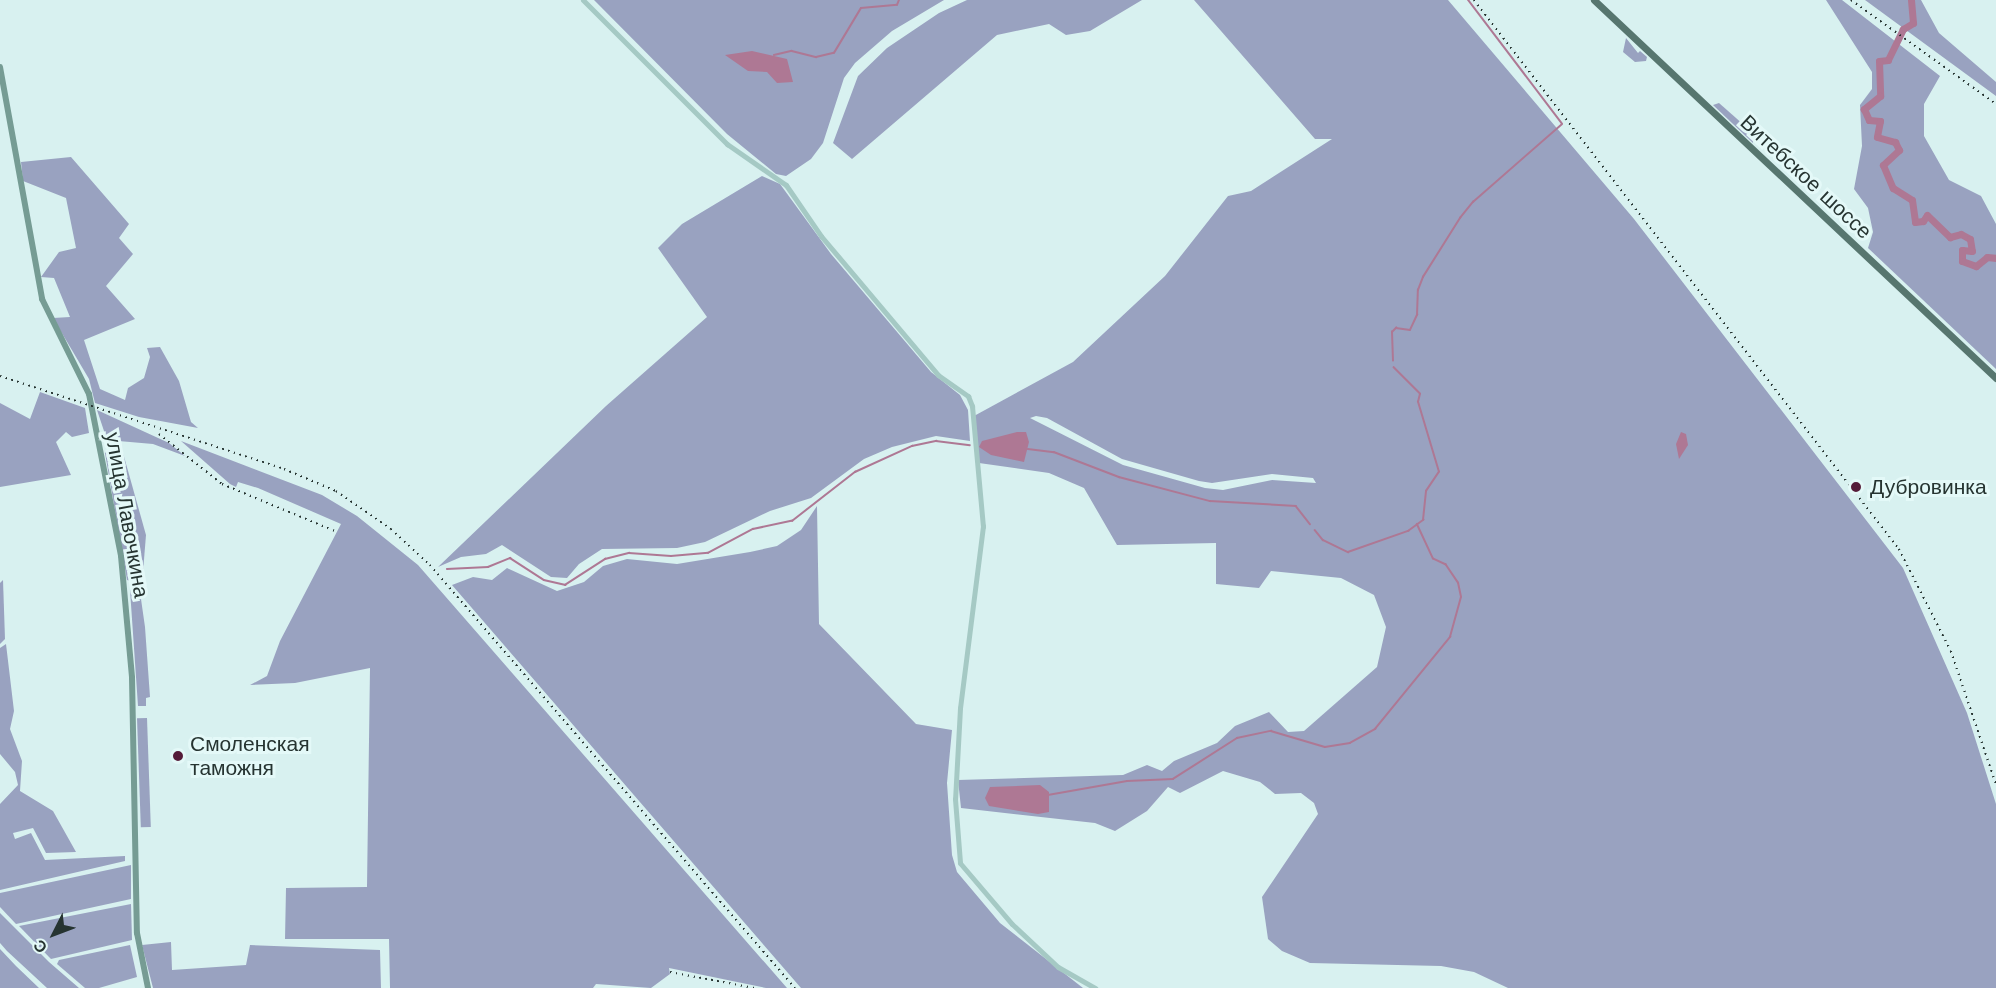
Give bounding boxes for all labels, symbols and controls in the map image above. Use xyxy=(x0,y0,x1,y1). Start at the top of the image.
street label: Витебское шоссе xyxy=(1735,110,1877,244)
street label: улица Лавочкина xyxy=(100,430,154,600)
place label: Дубровинка xyxy=(1870,474,1987,500)
marker: Дубровинка xyxy=(1847,478,1865,496)
place label: Смоленская таможня xyxy=(190,731,310,781)
marker: Смоленская таможня xyxy=(171,749,185,763)
north arrow xyxy=(24,904,84,964)
text: С xyxy=(29,936,51,957)

